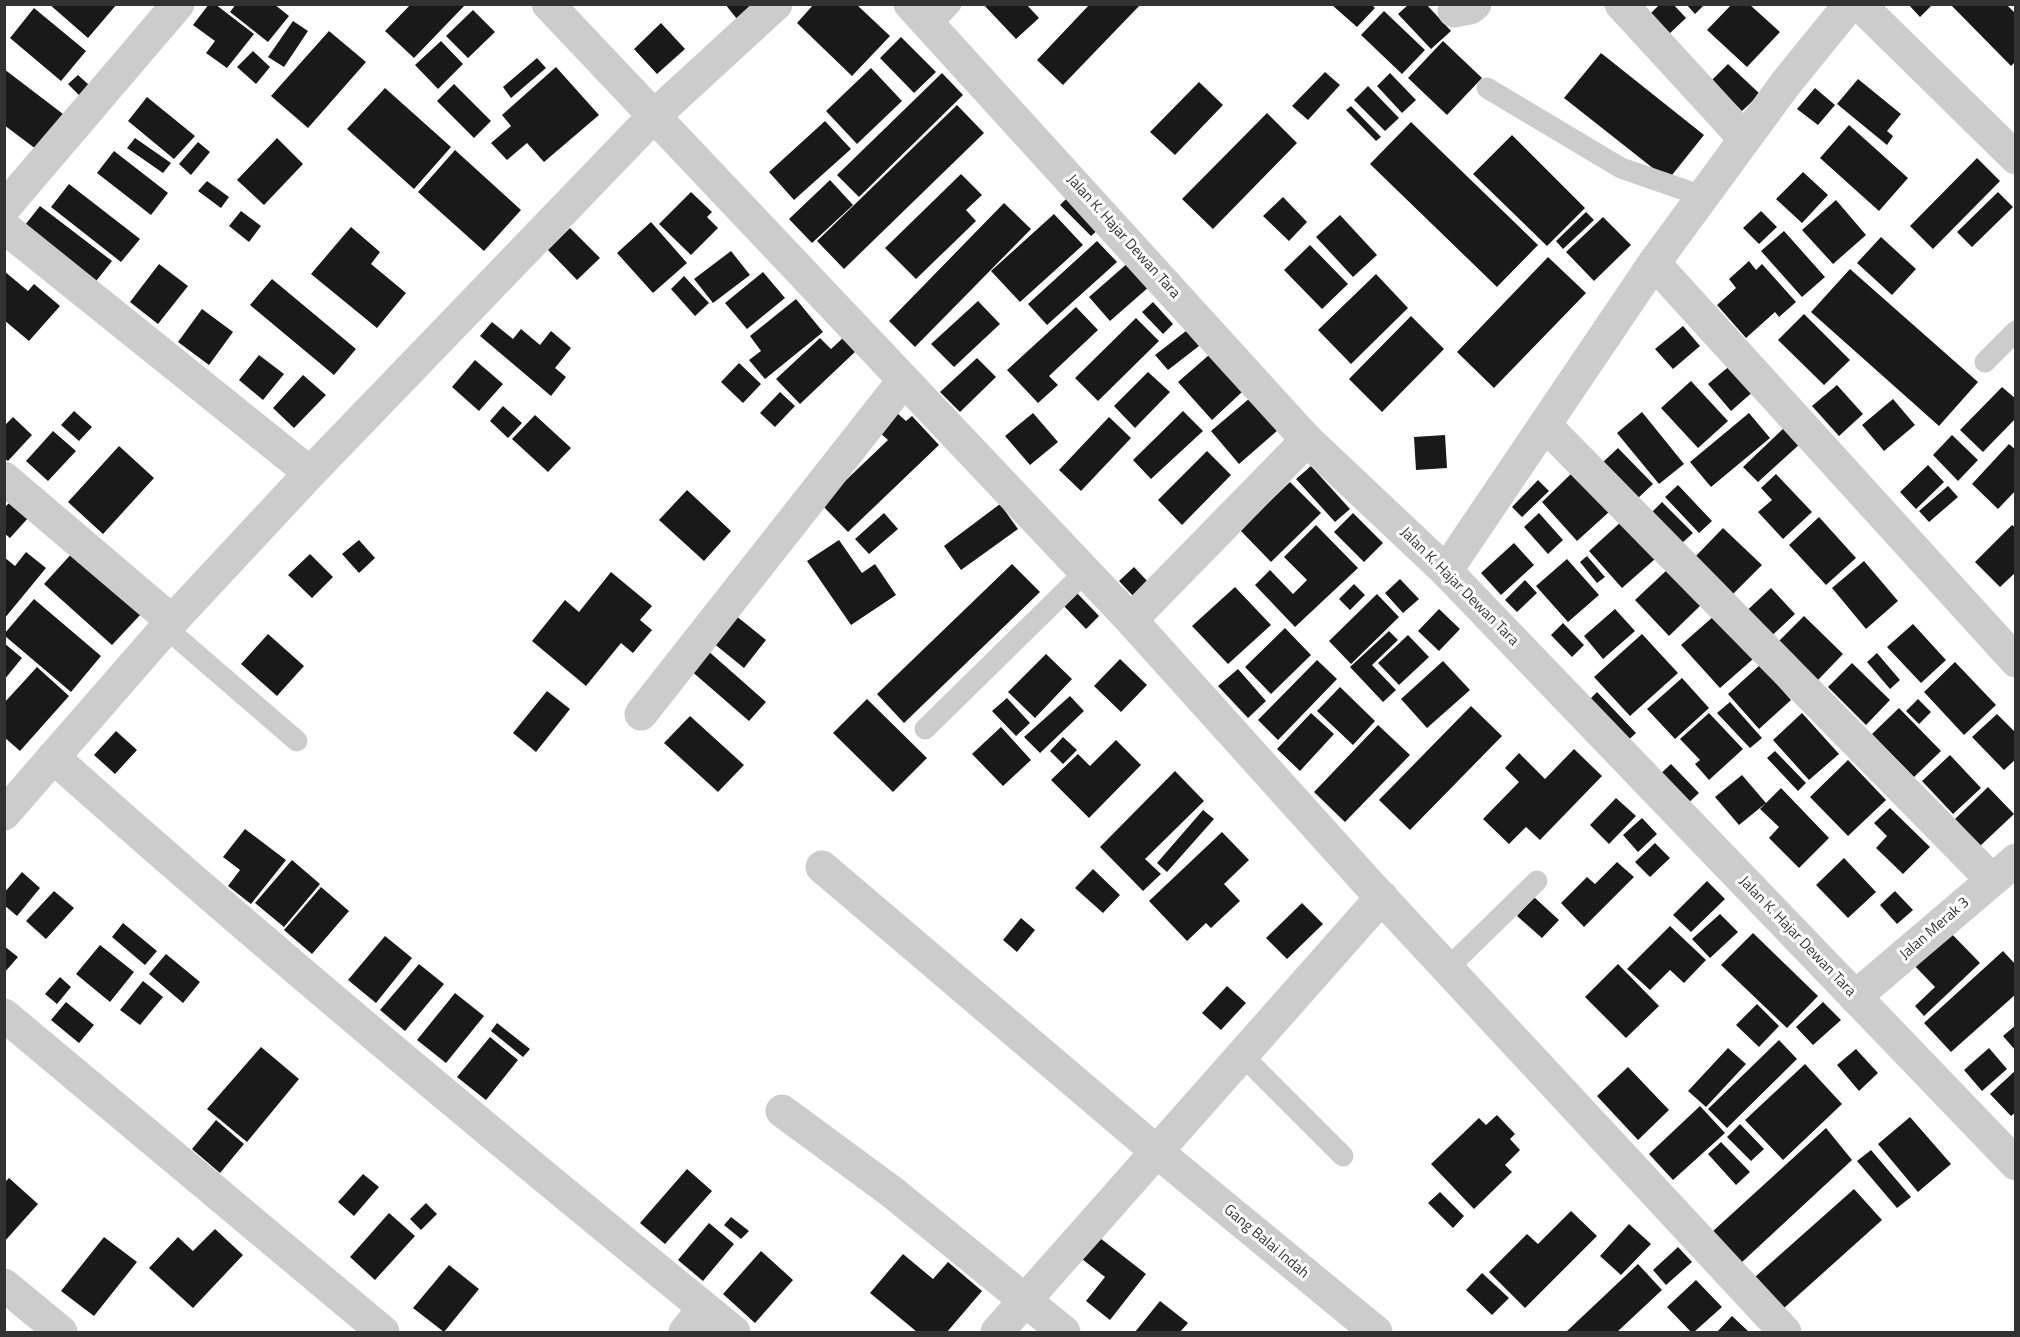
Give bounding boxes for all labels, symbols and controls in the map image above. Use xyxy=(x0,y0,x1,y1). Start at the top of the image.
street label: Jalan K. Hajar Dewan Tara xyxy=(1063,171,1183,303)
street label: Jalan K. Hajar Dewan Tara xyxy=(1396,524,1522,650)
street label: Jalan K. Hajar Dewan Tara xyxy=(1735,873,1859,1001)
street label: Jalan Merak 3 xyxy=(1897,894,1973,964)
street label: Gang Balai Indah xyxy=(1220,1201,1312,1283)

